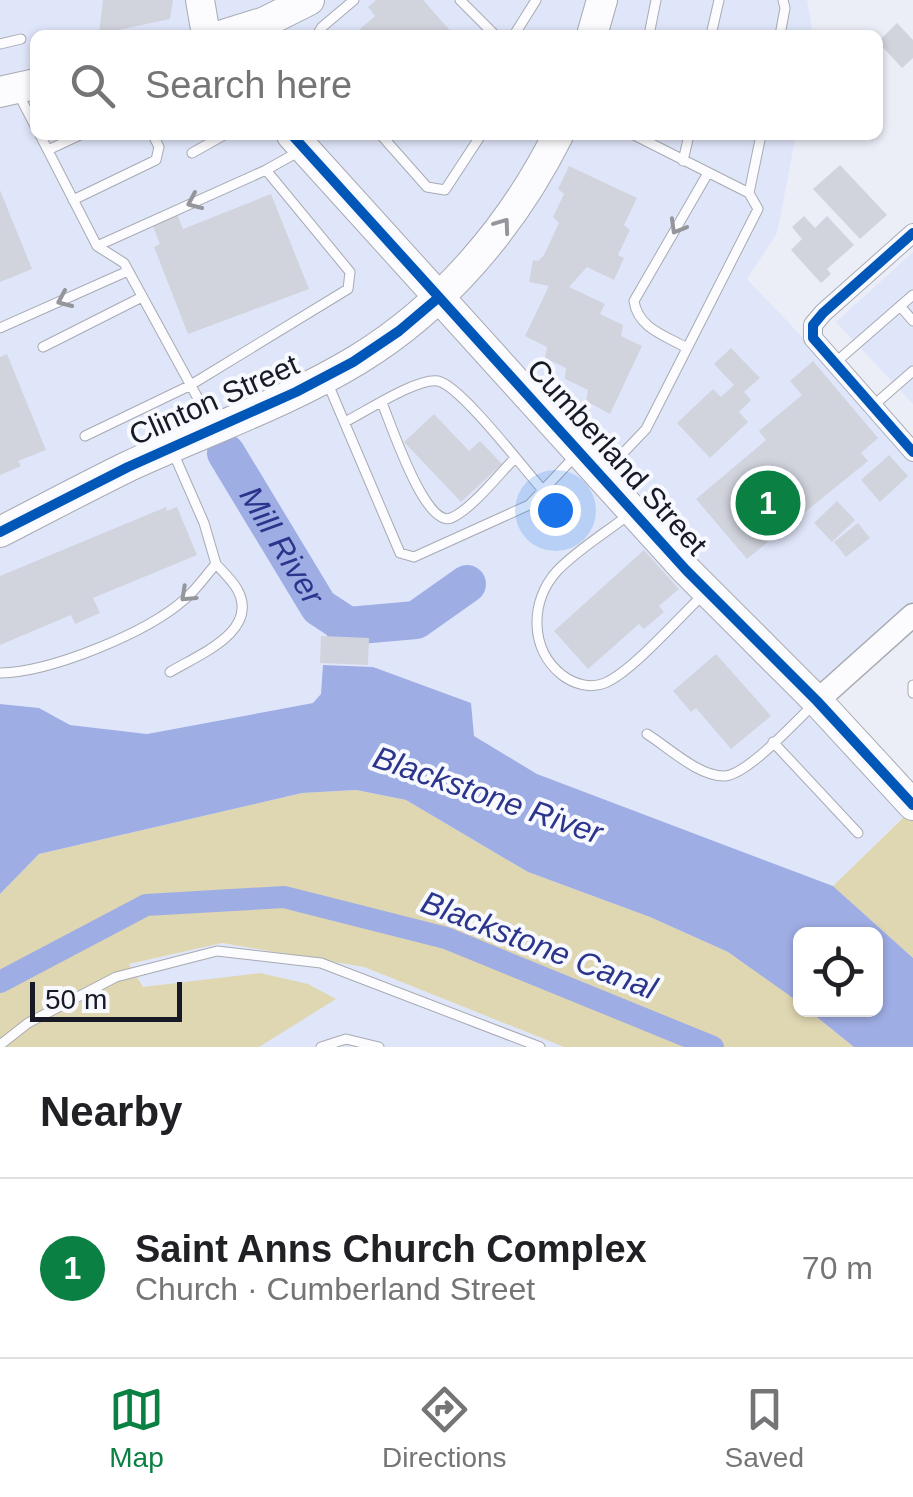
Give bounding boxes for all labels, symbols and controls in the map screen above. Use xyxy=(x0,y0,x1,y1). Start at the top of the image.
search box xyxy=(30,30,883,140)
icon: search xyxy=(65,58,120,113)
text: Search here xyxy=(145,64,352,106)
one-way arrow xyxy=(186,190,204,210)
one-way arrow xyxy=(669,216,689,234)
one-way arrow xyxy=(491,218,509,236)
one-way arrow xyxy=(56,288,74,308)
street label: Clinton Street xyxy=(124,347,304,452)
street label: Cumberland Street xyxy=(521,352,714,562)
pin: 1 xyxy=(736,466,800,540)
water label: Mill River xyxy=(232,480,332,612)
your location xyxy=(530,485,581,536)
one-way arrow xyxy=(180,583,198,601)
water label: Blackstone River xyxy=(369,739,609,852)
water label: Blackstone Canal xyxy=(416,884,663,1007)
map controls xyxy=(793,927,883,1017)
button: locate xyxy=(793,927,883,1017)
scale bar xyxy=(30,977,182,1021)
text: 50 m xyxy=(45,984,107,1015)
text: Nearby xyxy=(40,1088,182,1135)
text: Saint Anns Church Complex xyxy=(135,1228,647,1270)
text: 1 xyxy=(64,1250,81,1286)
text: 70 m xyxy=(802,1250,873,1286)
text: Church · Cumberland Street xyxy=(135,1271,535,1307)
tab: Map xyxy=(109,1382,164,1474)
tab: Directions xyxy=(382,1382,507,1474)
tab: Saved xyxy=(725,1382,804,1474)

